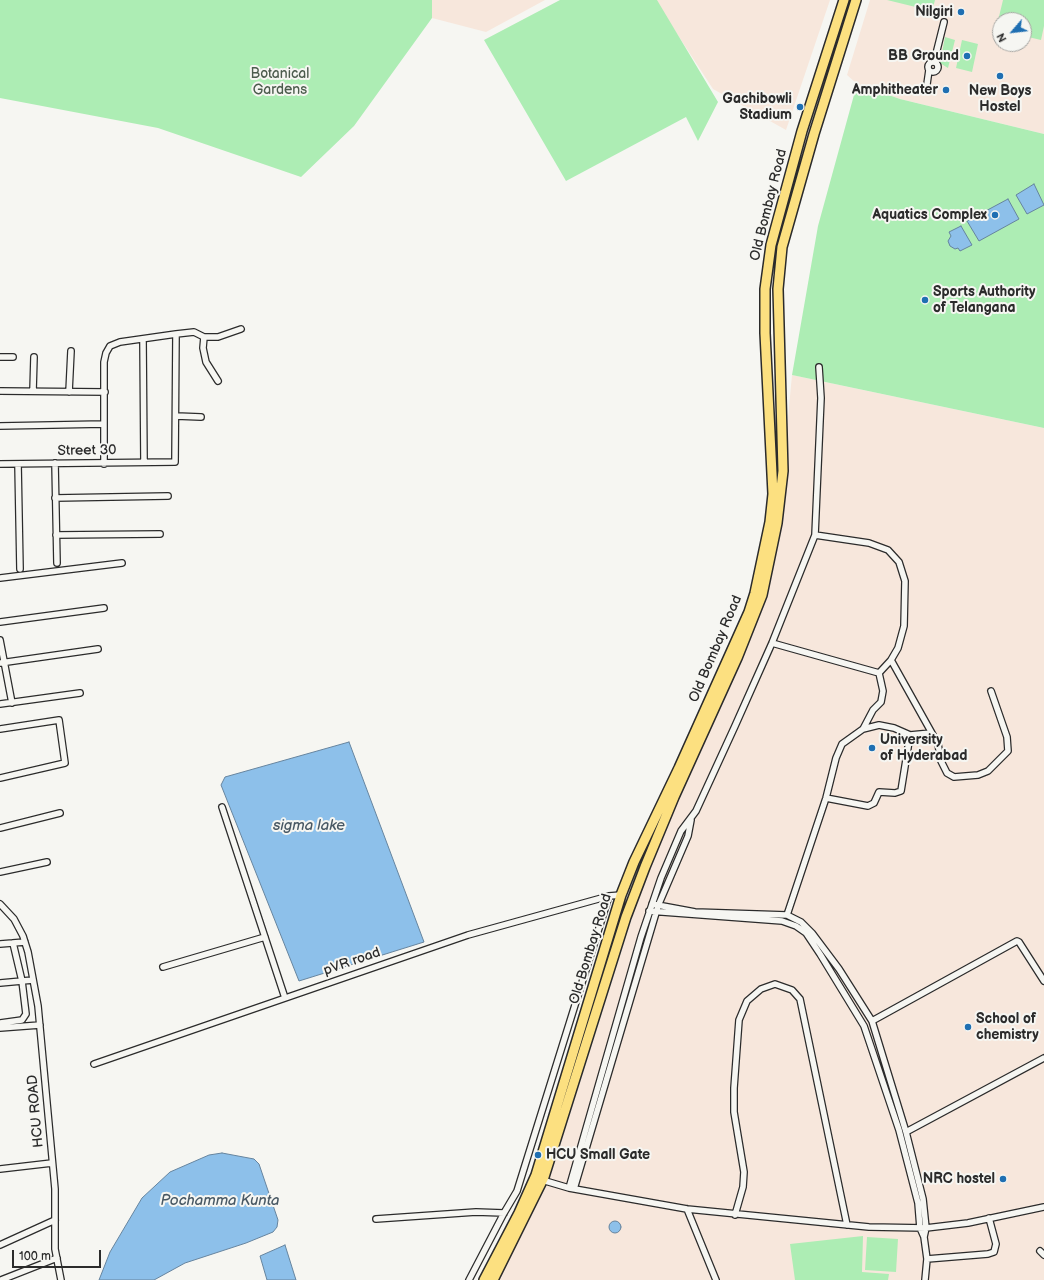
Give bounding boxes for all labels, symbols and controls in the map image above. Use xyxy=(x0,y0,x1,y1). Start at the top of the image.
place label: Nilgiri xyxy=(915,4,953,20)
marker: Nilgiri xyxy=(956,7,966,17)
north arrow xyxy=(992,12,1032,52)
text: N xyxy=(994,31,1010,44)
place label: BB Ground xyxy=(888,48,959,64)
marker: BB Ground xyxy=(962,51,972,61)
park label: Botanical Gardens xyxy=(251,66,309,98)
marker: New Boys Hostel xyxy=(995,71,1005,81)
place label: Amphitheater xyxy=(852,82,938,98)
place label: New Boys Hostel xyxy=(969,83,1031,116)
marker: Amphitheater xyxy=(941,85,951,95)
place label: Gachibowli Stadium xyxy=(723,91,792,124)
marker: Gachibowli Stadium xyxy=(795,102,805,112)
street label: Old Bombay Road xyxy=(747,147,791,263)
place label: Aquatics Complex xyxy=(873,207,987,223)
marker: Aquatics Complex xyxy=(990,210,1000,220)
place label: Sports Authority of Telangana xyxy=(933,284,1035,316)
marker: Sports Authority of Telangana xyxy=(920,295,930,305)
street label: Street 30 xyxy=(57,442,117,460)
street label: Old Bombay Road xyxy=(686,593,746,705)
place label: University of Hyderabad xyxy=(880,732,967,764)
marker: University of Hyderabad xyxy=(867,743,877,753)
water label: sigma lake xyxy=(273,817,345,835)
street label: Old Bombay Road xyxy=(566,892,616,1006)
street label: pVR road xyxy=(321,944,383,980)
place label: School of chemistry xyxy=(976,1011,1039,1044)
marker: School of chemistry xyxy=(963,1022,973,1032)
street label: HCU ROAD xyxy=(24,1074,48,1148)
place label: HCU Small Gate xyxy=(546,1147,650,1163)
marker: HCU Small Gate xyxy=(533,1150,543,1160)
place label: NRC hostel xyxy=(923,1171,995,1187)
marker: NRC hostel xyxy=(998,1174,1008,1184)
water label: Pochamma Kunta xyxy=(161,1192,279,1210)
scale bar xyxy=(14,1242,103,1268)
text: 100 m xyxy=(19,1249,51,1264)

